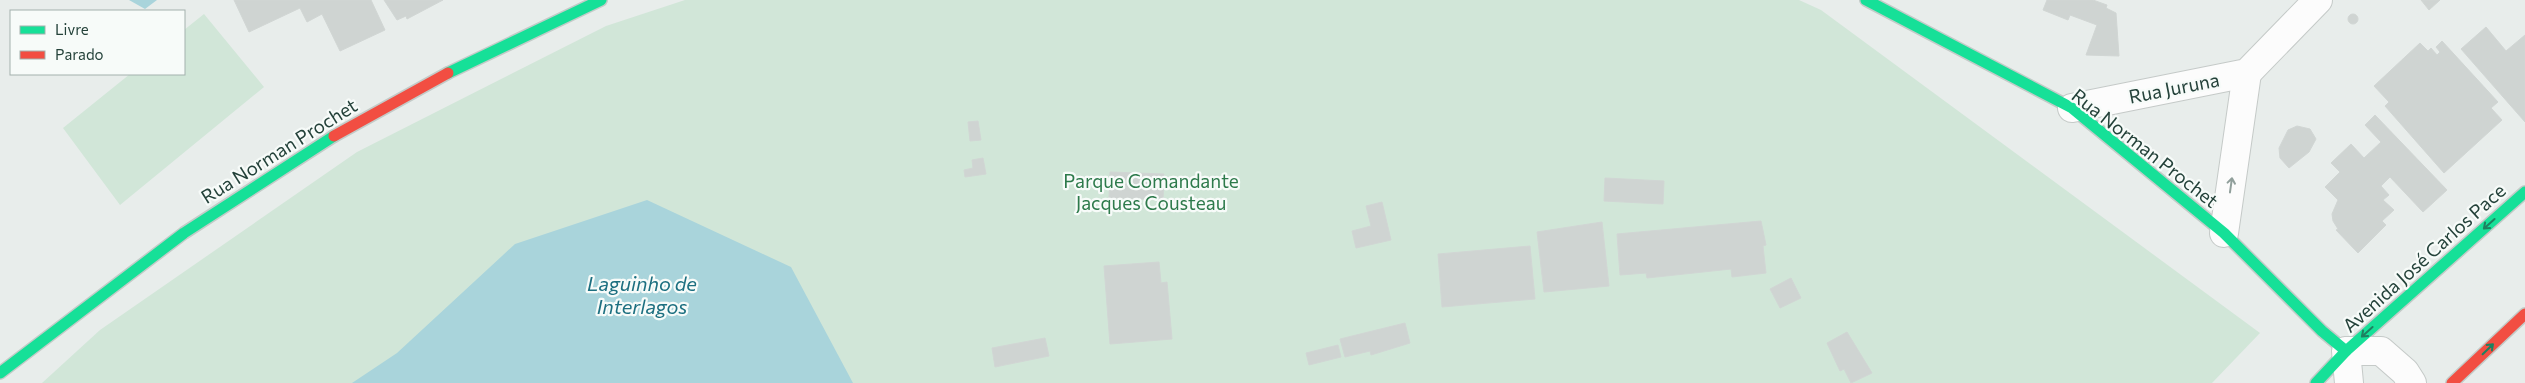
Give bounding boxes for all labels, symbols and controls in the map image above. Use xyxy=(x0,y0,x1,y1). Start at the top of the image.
legend xyxy=(10,10,185,75)
text: Livre xyxy=(55,20,89,38)
text: Parado xyxy=(55,45,104,63)
street label: Rua Juruna xyxy=(2127,67,2221,108)
street label: Rua Norman Prochet xyxy=(2067,83,2223,212)
street label: Rua Norman Prochet xyxy=(196,93,361,208)
park label: Parque Comandante Jacques Cousteau xyxy=(1063,169,1239,214)
one-way arrow xyxy=(2227,177,2237,193)
street label: Avenida José Carlos Pace xyxy=(2337,178,2510,337)
one-way arrow xyxy=(2482,219,2495,230)
water label: Laguinho de Interlagos xyxy=(587,271,697,318)
one-way arrow xyxy=(2360,326,2373,338)
one-way arrow xyxy=(2481,343,2494,355)

